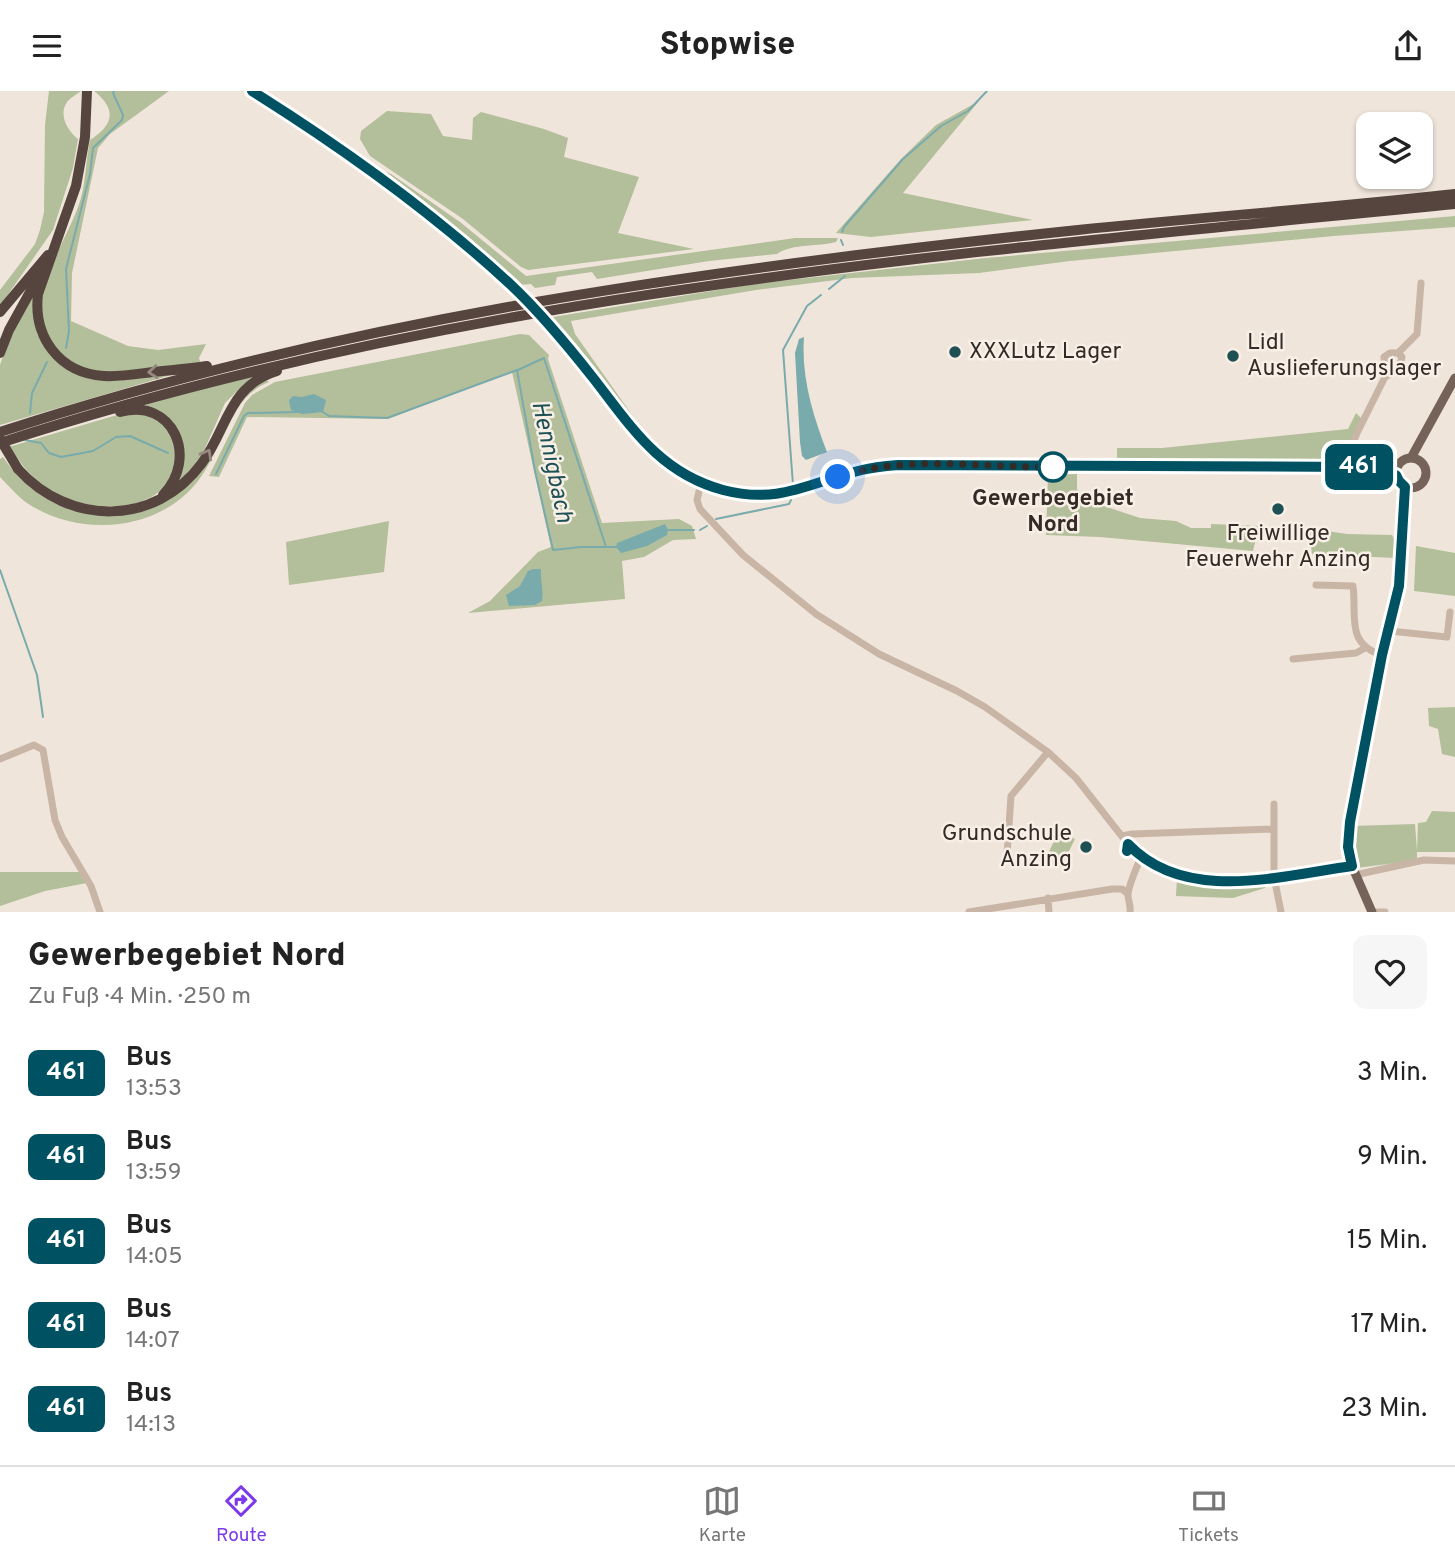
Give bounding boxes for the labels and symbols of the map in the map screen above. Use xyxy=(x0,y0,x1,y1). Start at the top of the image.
place label: Lidl Auslieferungslager xyxy=(1247,329,1441,384)
place label: XXXLutz Lager xyxy=(969,338,1122,367)
marker: XXXLutz Lager xyxy=(947,344,963,360)
marker: Lidl Auslieferungslager xyxy=(1225,348,1241,364)
one-way arrow xyxy=(147,364,158,379)
water label: Hennigbach xyxy=(523,398,579,526)
line badge: 461 xyxy=(1319,444,1399,490)
one-way arrow xyxy=(199,448,212,461)
marker: Gewerbegebiet Nord xyxy=(1038,452,1068,482)
your location xyxy=(820,459,855,494)
place label: Gewerbegebiet Nord xyxy=(972,485,1134,540)
marker: Freiwillige Feuerwehr Anzing xyxy=(1270,501,1286,517)
place label: Freiwillige Feuerwehr Anzing xyxy=(1185,520,1371,575)
place label: Grundschule Anzing xyxy=(942,820,1072,875)
marker: Grundschule Anzing xyxy=(1078,839,1094,855)

